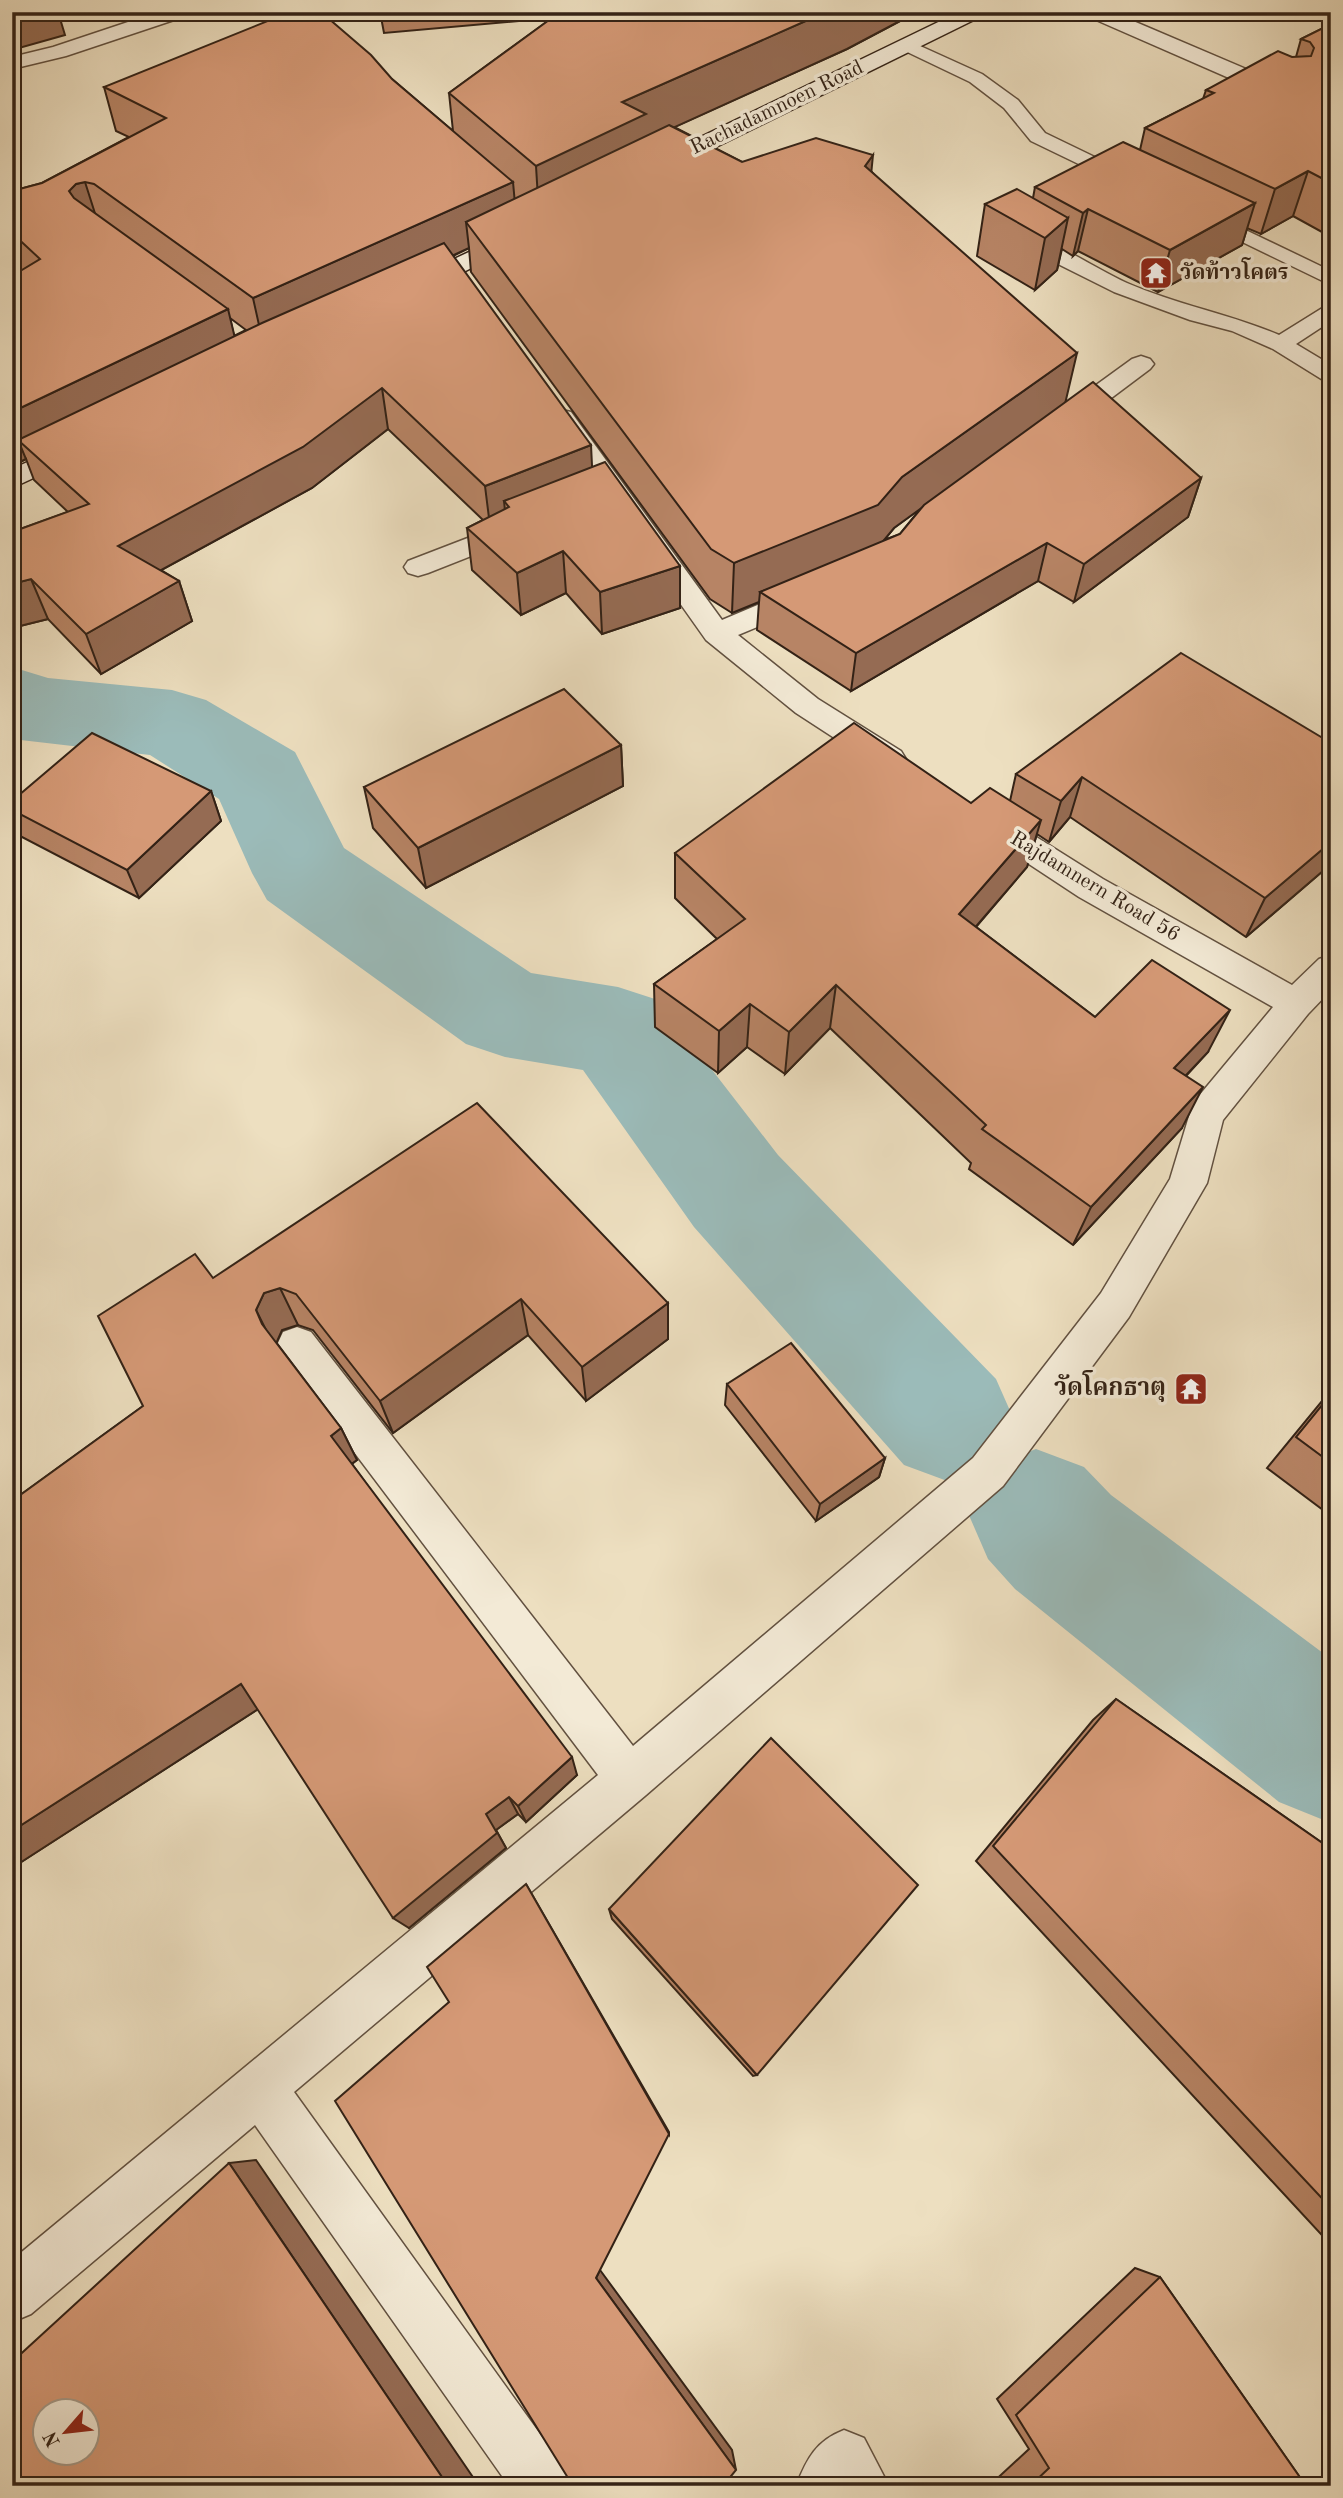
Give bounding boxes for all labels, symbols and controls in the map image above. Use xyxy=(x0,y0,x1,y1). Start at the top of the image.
street label: Rachadamnoen Road xyxy=(687,57,867,159)
temple icon: วัดท้าวโคตร xyxy=(1137,254,1175,292)
place label: วัดท้าวโคตร xyxy=(1180,257,1289,284)
street label: Rajdamnern Road 56 xyxy=(1006,828,1184,946)
place label: วัดโคกธาตุ xyxy=(1054,1370,1166,1402)
temple icon: วัดโคกธาตุ xyxy=(1172,1370,1210,1408)
north arrow xyxy=(32,2396,102,2466)
text: N xyxy=(41,2428,65,2450)

